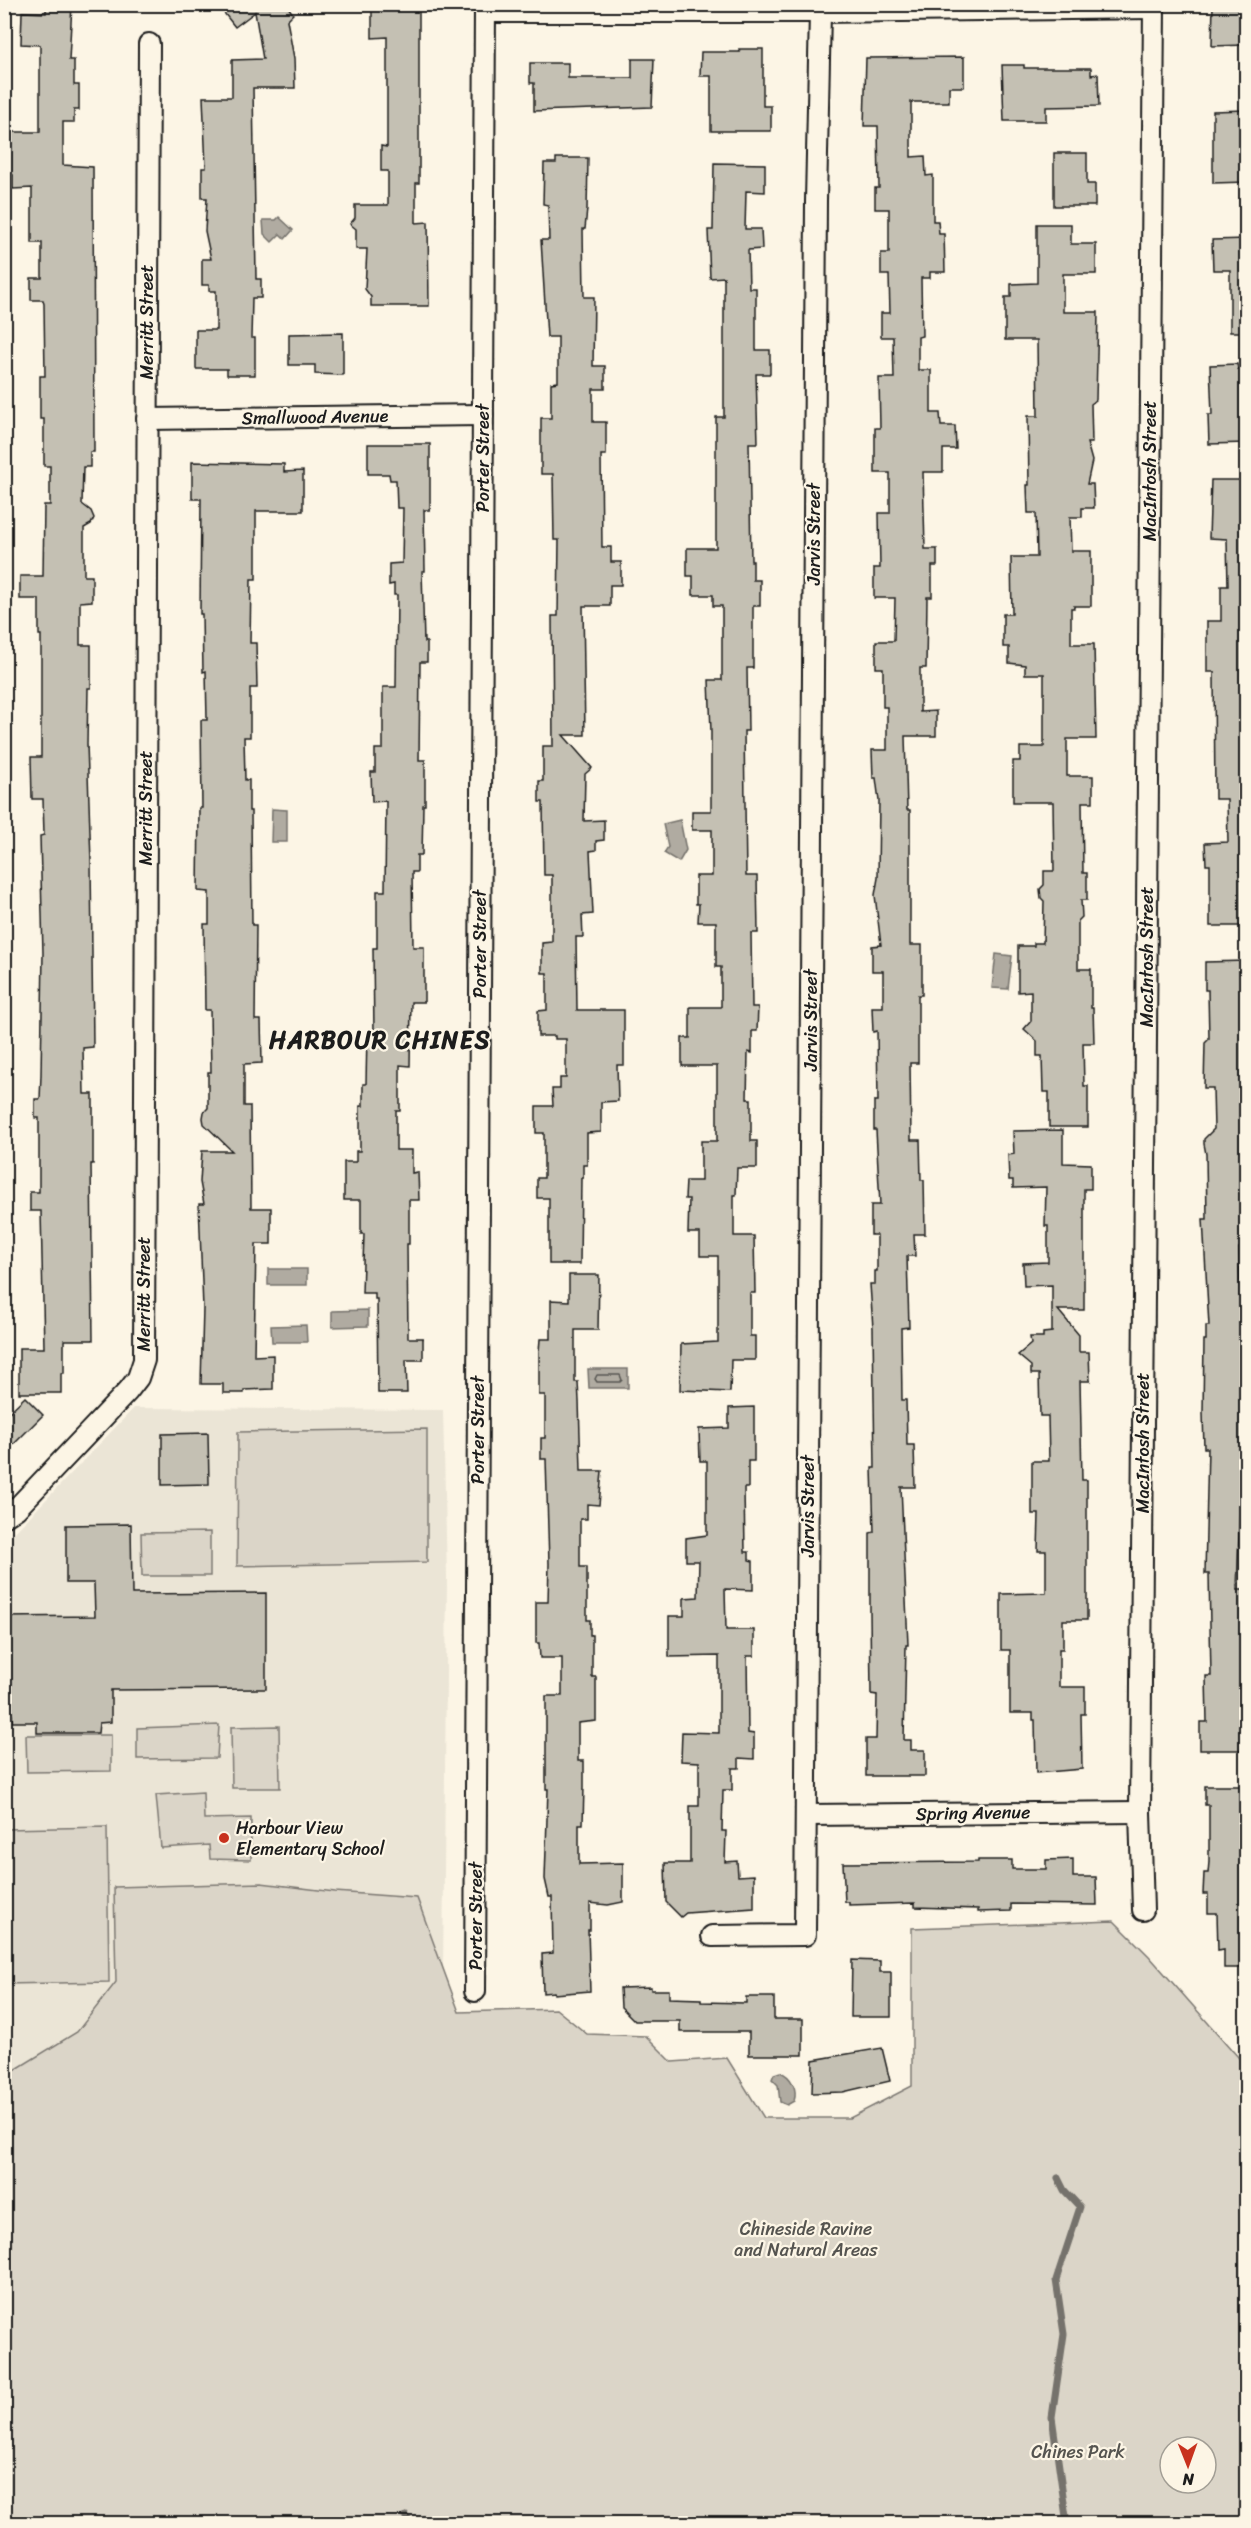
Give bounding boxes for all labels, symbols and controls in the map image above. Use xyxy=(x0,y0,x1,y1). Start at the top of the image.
street label: Merritt Street xyxy=(131,264,163,379)
street label: Smallwood Avenue xyxy=(241,400,389,434)
street label: MacIntosh Street xyxy=(1134,401,1166,541)
street label: Porter Street xyxy=(467,403,499,512)
street label: Jarvis Street xyxy=(798,482,830,586)
street label: Merritt Street xyxy=(130,750,162,865)
street label: MacIntosh Street xyxy=(1131,887,1163,1027)
street label: Porter Street xyxy=(464,889,496,998)
street label: Jarvis Street xyxy=(795,968,827,1072)
district label: HARBOUR CHINES xyxy=(269,1019,491,1061)
street label: Merritt Street xyxy=(128,1236,160,1351)
street label: MacIntosh Street xyxy=(1127,1373,1159,1513)
street label: Porter Street xyxy=(462,1375,494,1484)
street label: Jarvis Street xyxy=(792,1454,824,1558)
street label: Spring Avenue xyxy=(915,1796,1031,1830)
place label: Harbour View Elementary School xyxy=(236,1812,385,1865)
marker: Harbour View Elementary School xyxy=(217,1831,231,1845)
street label: Porter Street xyxy=(460,1861,492,1970)
park label: Chineside Ravine and Natural Areas xyxy=(734,2213,878,2266)
north arrow xyxy=(1158,2435,1218,2495)
park label: Chines Park xyxy=(1031,2436,1125,2468)
text: N xyxy=(1182,2465,1195,2494)

